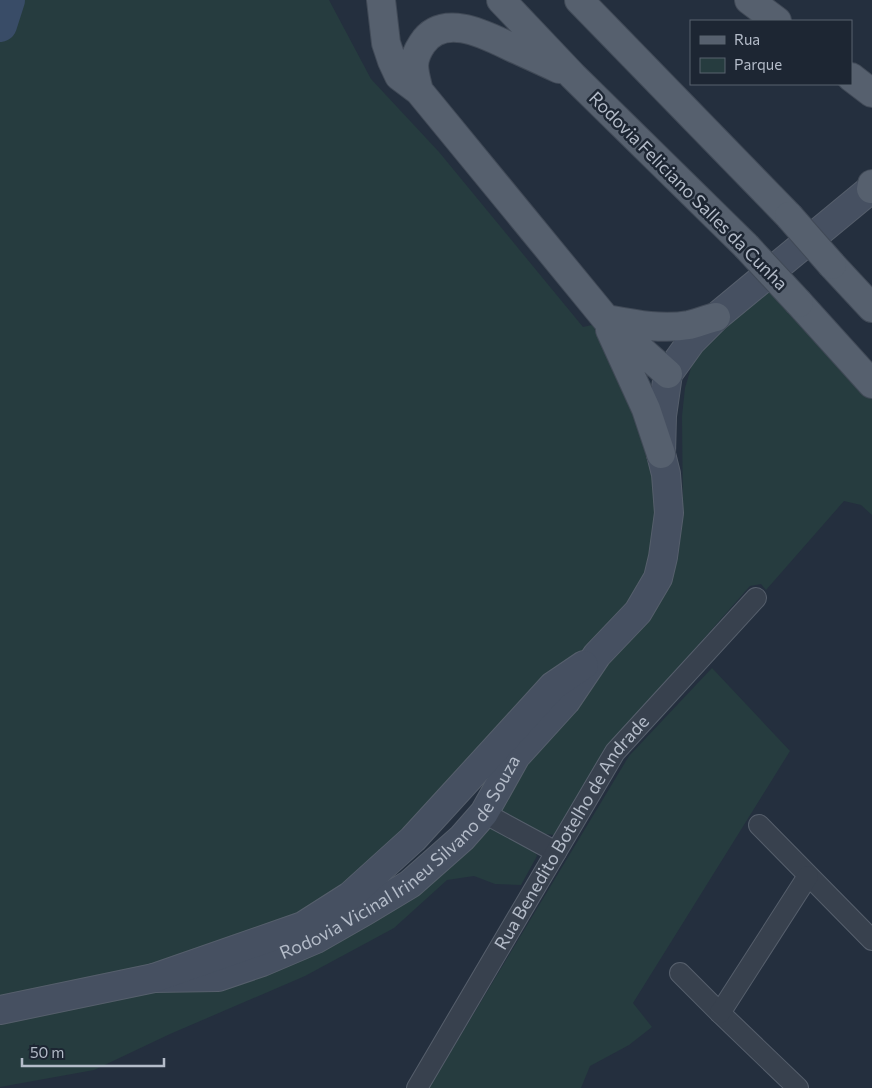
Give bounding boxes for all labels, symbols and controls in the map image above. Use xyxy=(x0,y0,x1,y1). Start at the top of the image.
legend xyxy=(690,20,852,85)
text: Rua xyxy=(734,30,760,48)
text: Parque xyxy=(734,55,782,73)
street label: Rodovia Feliciano Salles da Cunha xyxy=(585,86,793,294)
street label: Rua Benedito Botelho de Andrade xyxy=(489,710,653,953)
street label: Rodovia Vicinal Irineu Silvano de Souza xyxy=(276,751,524,963)
scale bar xyxy=(22,1036,165,1068)
text: 50 m xyxy=(30,1043,64,1061)

